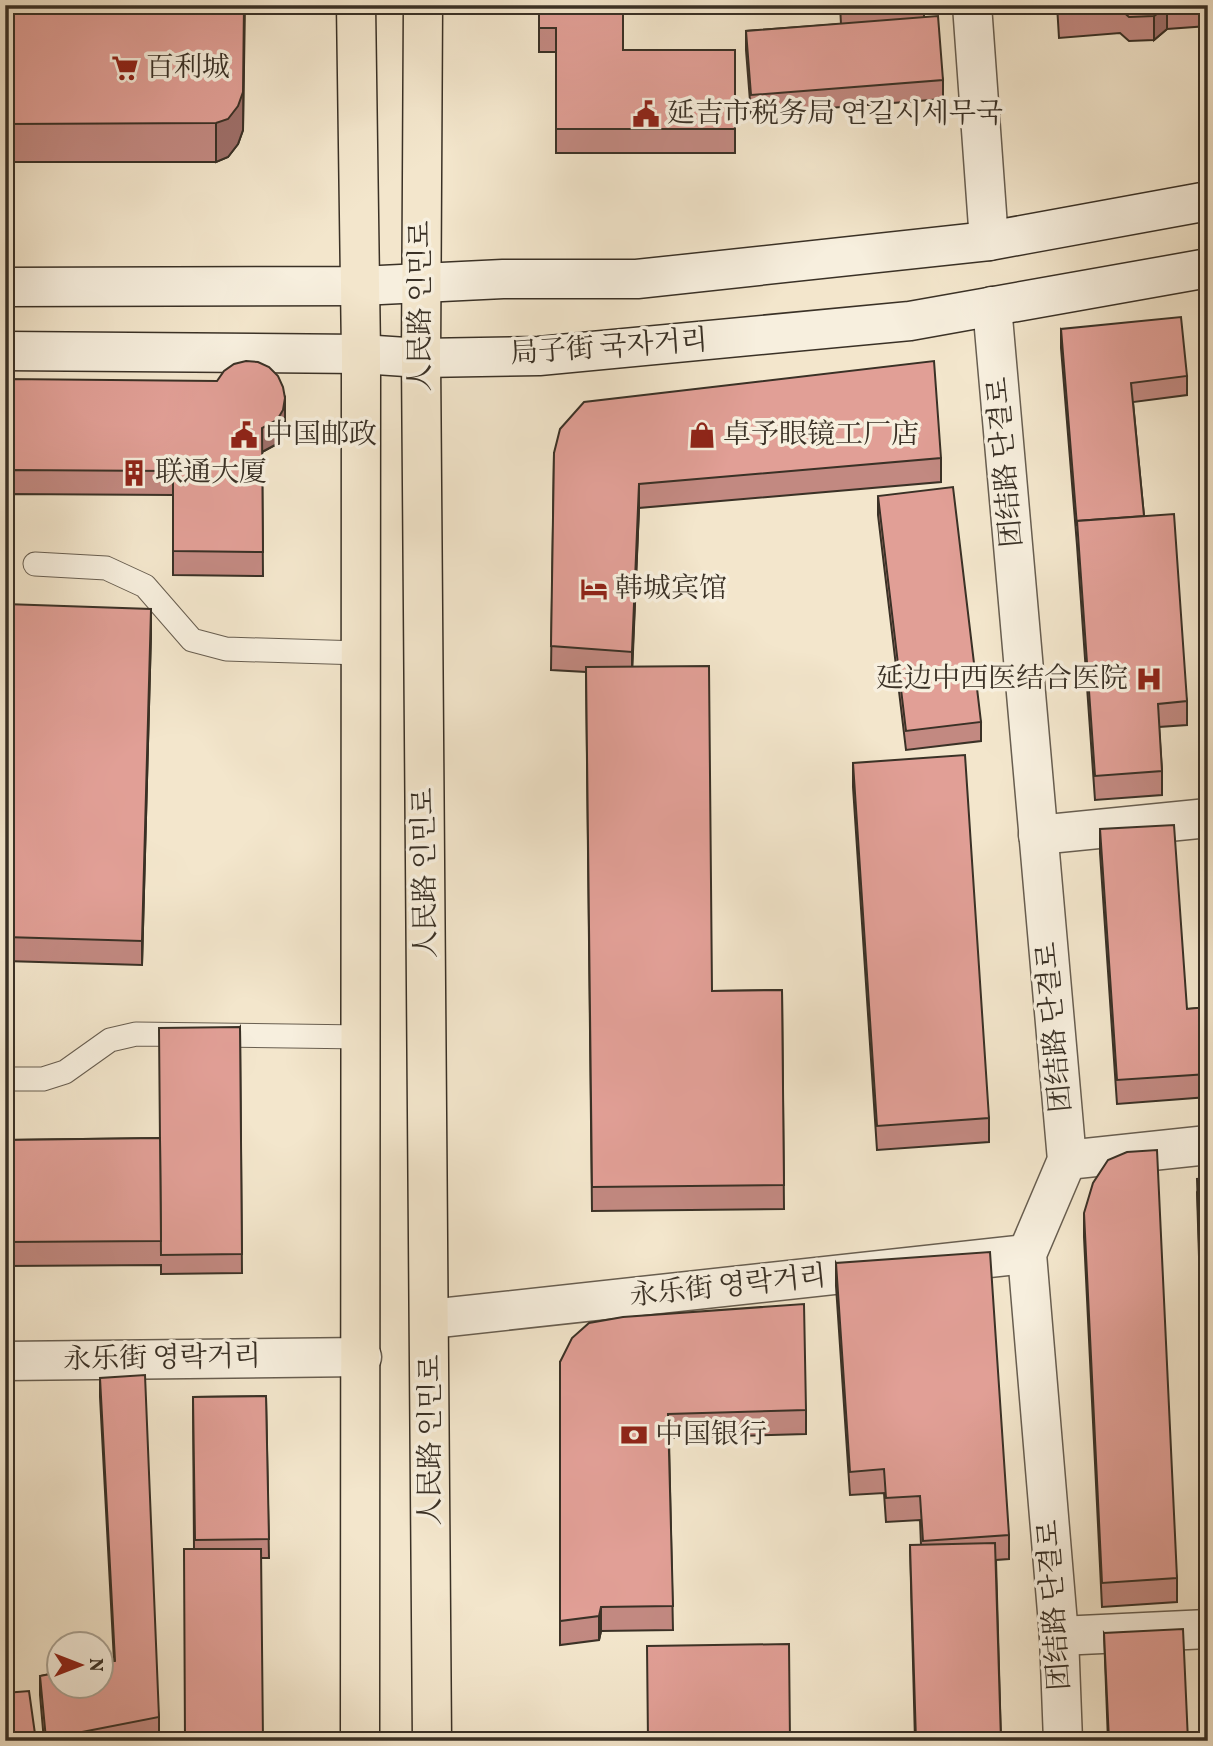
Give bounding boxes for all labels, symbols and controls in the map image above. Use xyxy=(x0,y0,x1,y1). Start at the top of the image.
place label: 百利城 xyxy=(146,49,230,88)
supermarket icon: 百利城 xyxy=(110,53,140,83)
place label: 延吉市税务局 연길시세무국 xyxy=(667,95,1003,134)
public building icon: 延吉市税务局 연길시세무국 xyxy=(631,99,661,129)
street label: 人民路 인민로 xyxy=(402,221,441,391)
street label: 局子街 국자거리 xyxy=(509,322,709,374)
street label: 团结路 단결로 xyxy=(979,375,1033,549)
place label: 中国邮政 xyxy=(265,416,377,455)
place label: 卓予眼镜工厂店 xyxy=(723,416,919,455)
public building icon: 中国邮政 xyxy=(229,420,259,450)
shop icon: 卓予眼镜工厂店 xyxy=(687,420,717,450)
place label: 联通大厦 xyxy=(155,454,267,493)
building icon: 联通大厦 xyxy=(119,458,149,488)
place label: 韩城宾馆 xyxy=(615,570,727,609)
hotel icon: 韩城宾馆 xyxy=(579,574,609,604)
place label: 延边中西医结合医院 xyxy=(876,660,1128,699)
hospital icon: 延边中西医结合医院 xyxy=(1134,664,1164,694)
street label: 人民路 인민로 xyxy=(405,787,447,959)
street label: 团结路 단결로 xyxy=(1028,940,1082,1114)
street label: 永乐街 영락거리 xyxy=(628,1257,828,1317)
street label: 永乐街 영락거리 xyxy=(63,1338,261,1380)
street label: 人民路 인민로 xyxy=(412,1355,451,1525)
place label: 中国银行 xyxy=(655,1416,767,1455)
bank icon: 中国银行 xyxy=(619,1420,649,1450)
street label: 团结路 단결로 xyxy=(1030,1518,1080,1692)
north arrow xyxy=(46,1630,116,1700)
text: N xyxy=(82,1658,108,1672)

